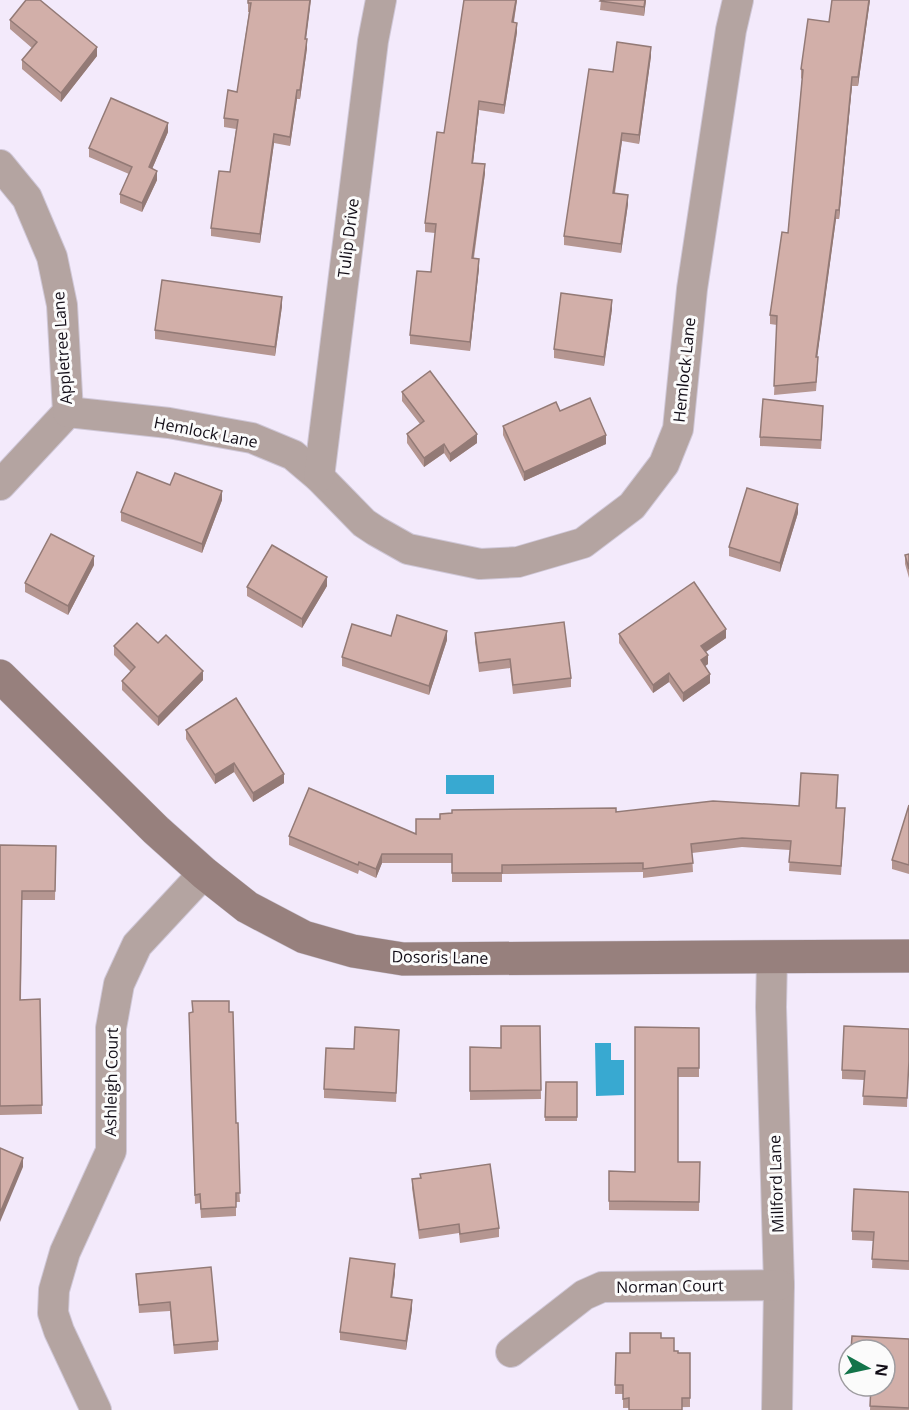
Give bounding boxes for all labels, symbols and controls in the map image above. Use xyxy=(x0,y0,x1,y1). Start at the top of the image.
street label: Tulip Drive xyxy=(332,197,364,279)
street label: Appletree Lane xyxy=(47,291,77,405)
street label: Hemlock Lane xyxy=(668,316,700,424)
street label: Hemlock Lane xyxy=(152,411,260,453)
street label: Dosoris Lane xyxy=(391,945,489,969)
street label: Ashleigh Court xyxy=(99,1027,123,1137)
street label: Millford Lane xyxy=(763,1135,789,1233)
street label: Norman Court xyxy=(616,1274,724,1298)
north arrow xyxy=(837,1338,897,1398)
text: N xyxy=(870,1362,894,1378)

